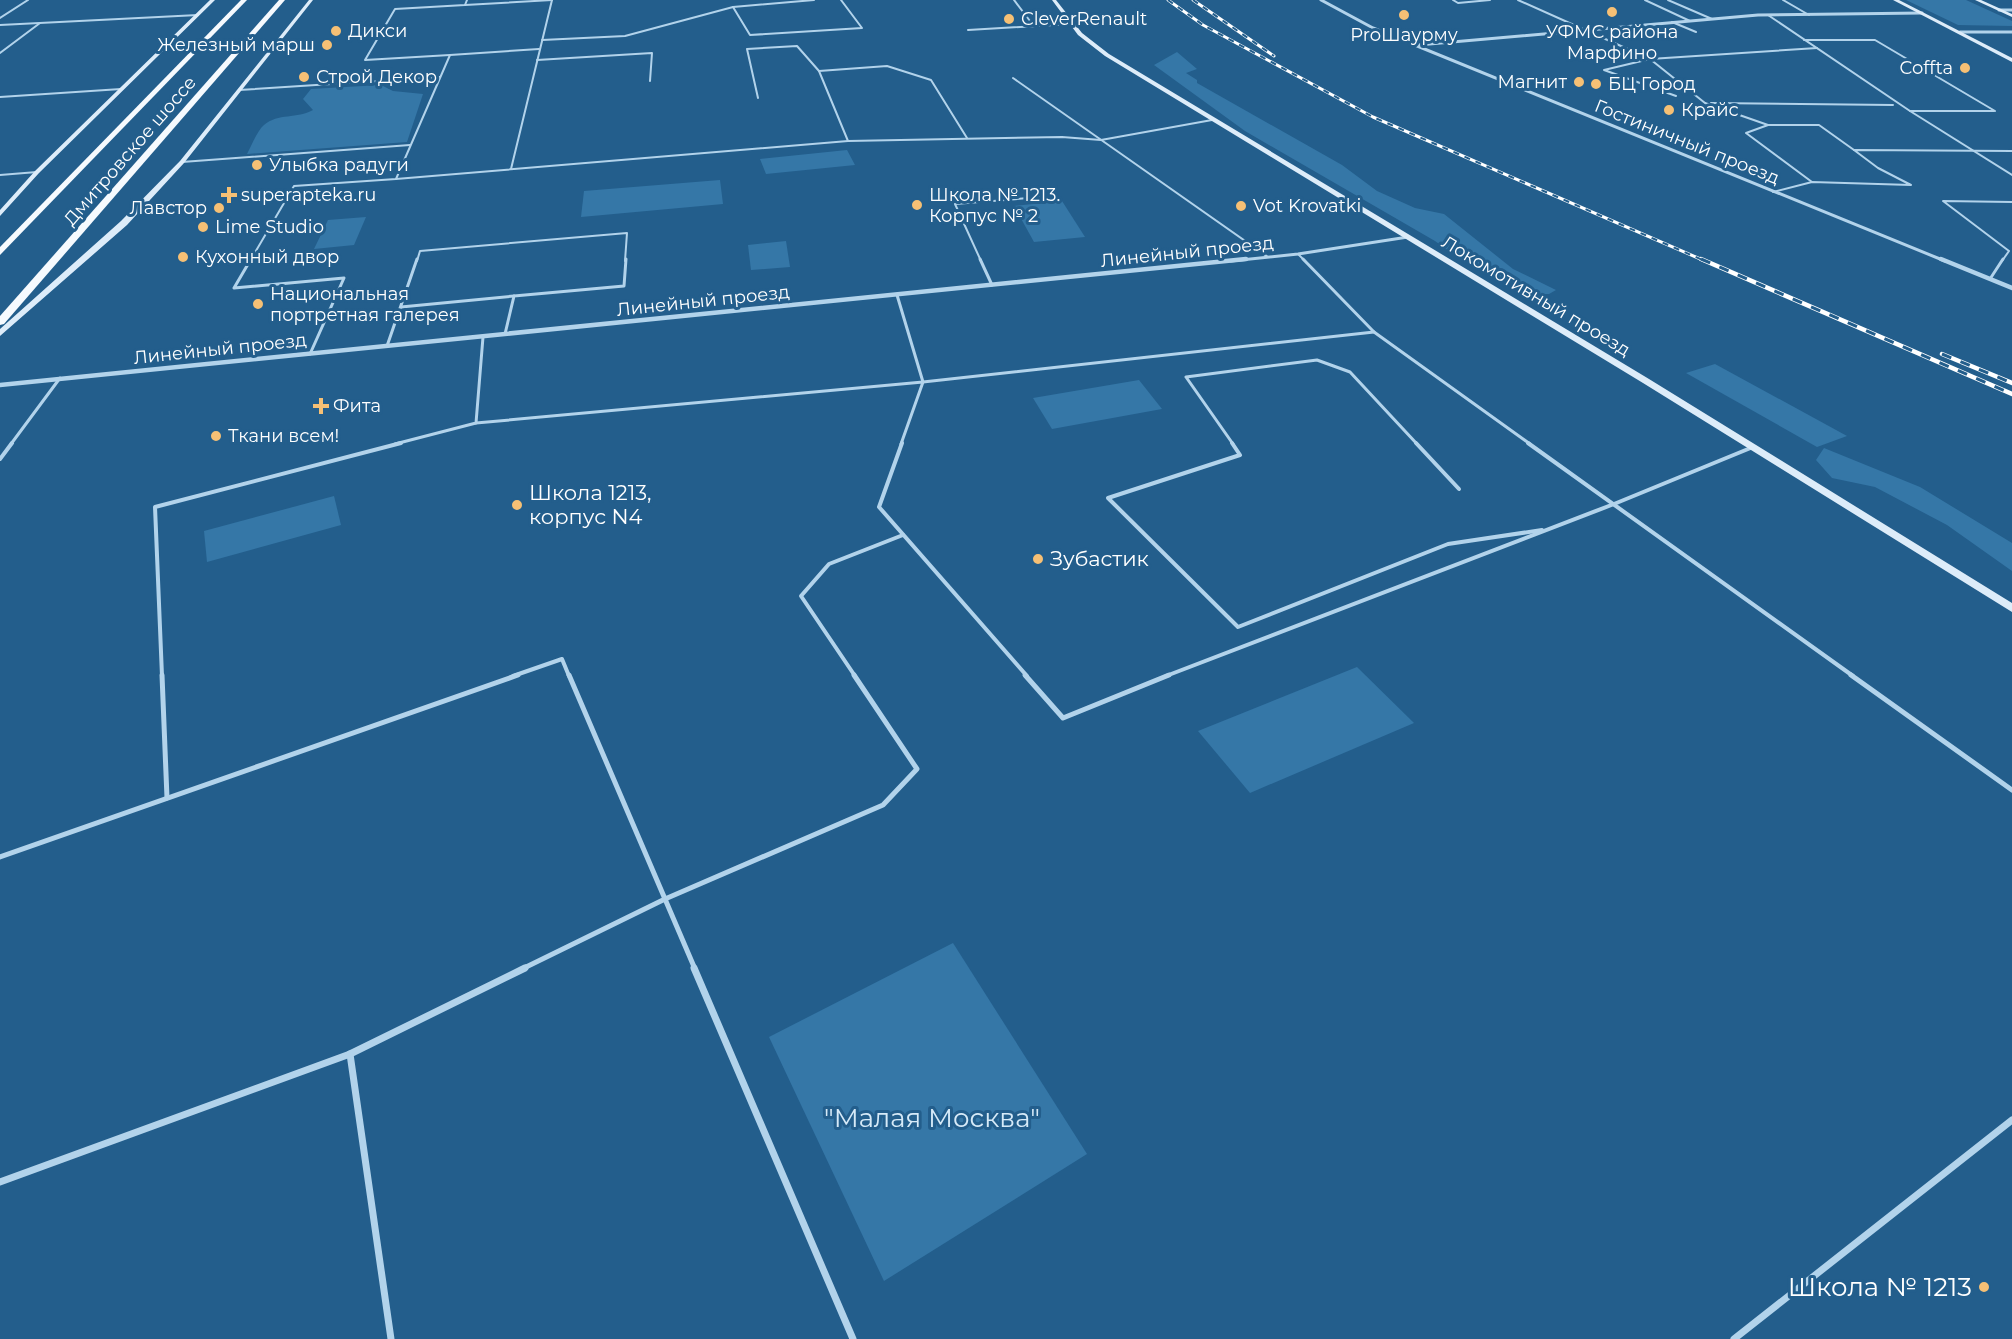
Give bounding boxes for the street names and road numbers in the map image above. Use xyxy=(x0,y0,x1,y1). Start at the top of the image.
street label: Дмитровское шоссе xyxy=(59,72,201,230)
street label: Гостиничный проезд xyxy=(1591,95,1783,189)
street label: Локомотивный проезд xyxy=(1438,231,1635,361)
street label: Линейный проезд xyxy=(1099,232,1275,272)
street label: Линейный проезд xyxy=(615,281,791,321)
street label: Линейный проезд xyxy=(132,329,308,369)

